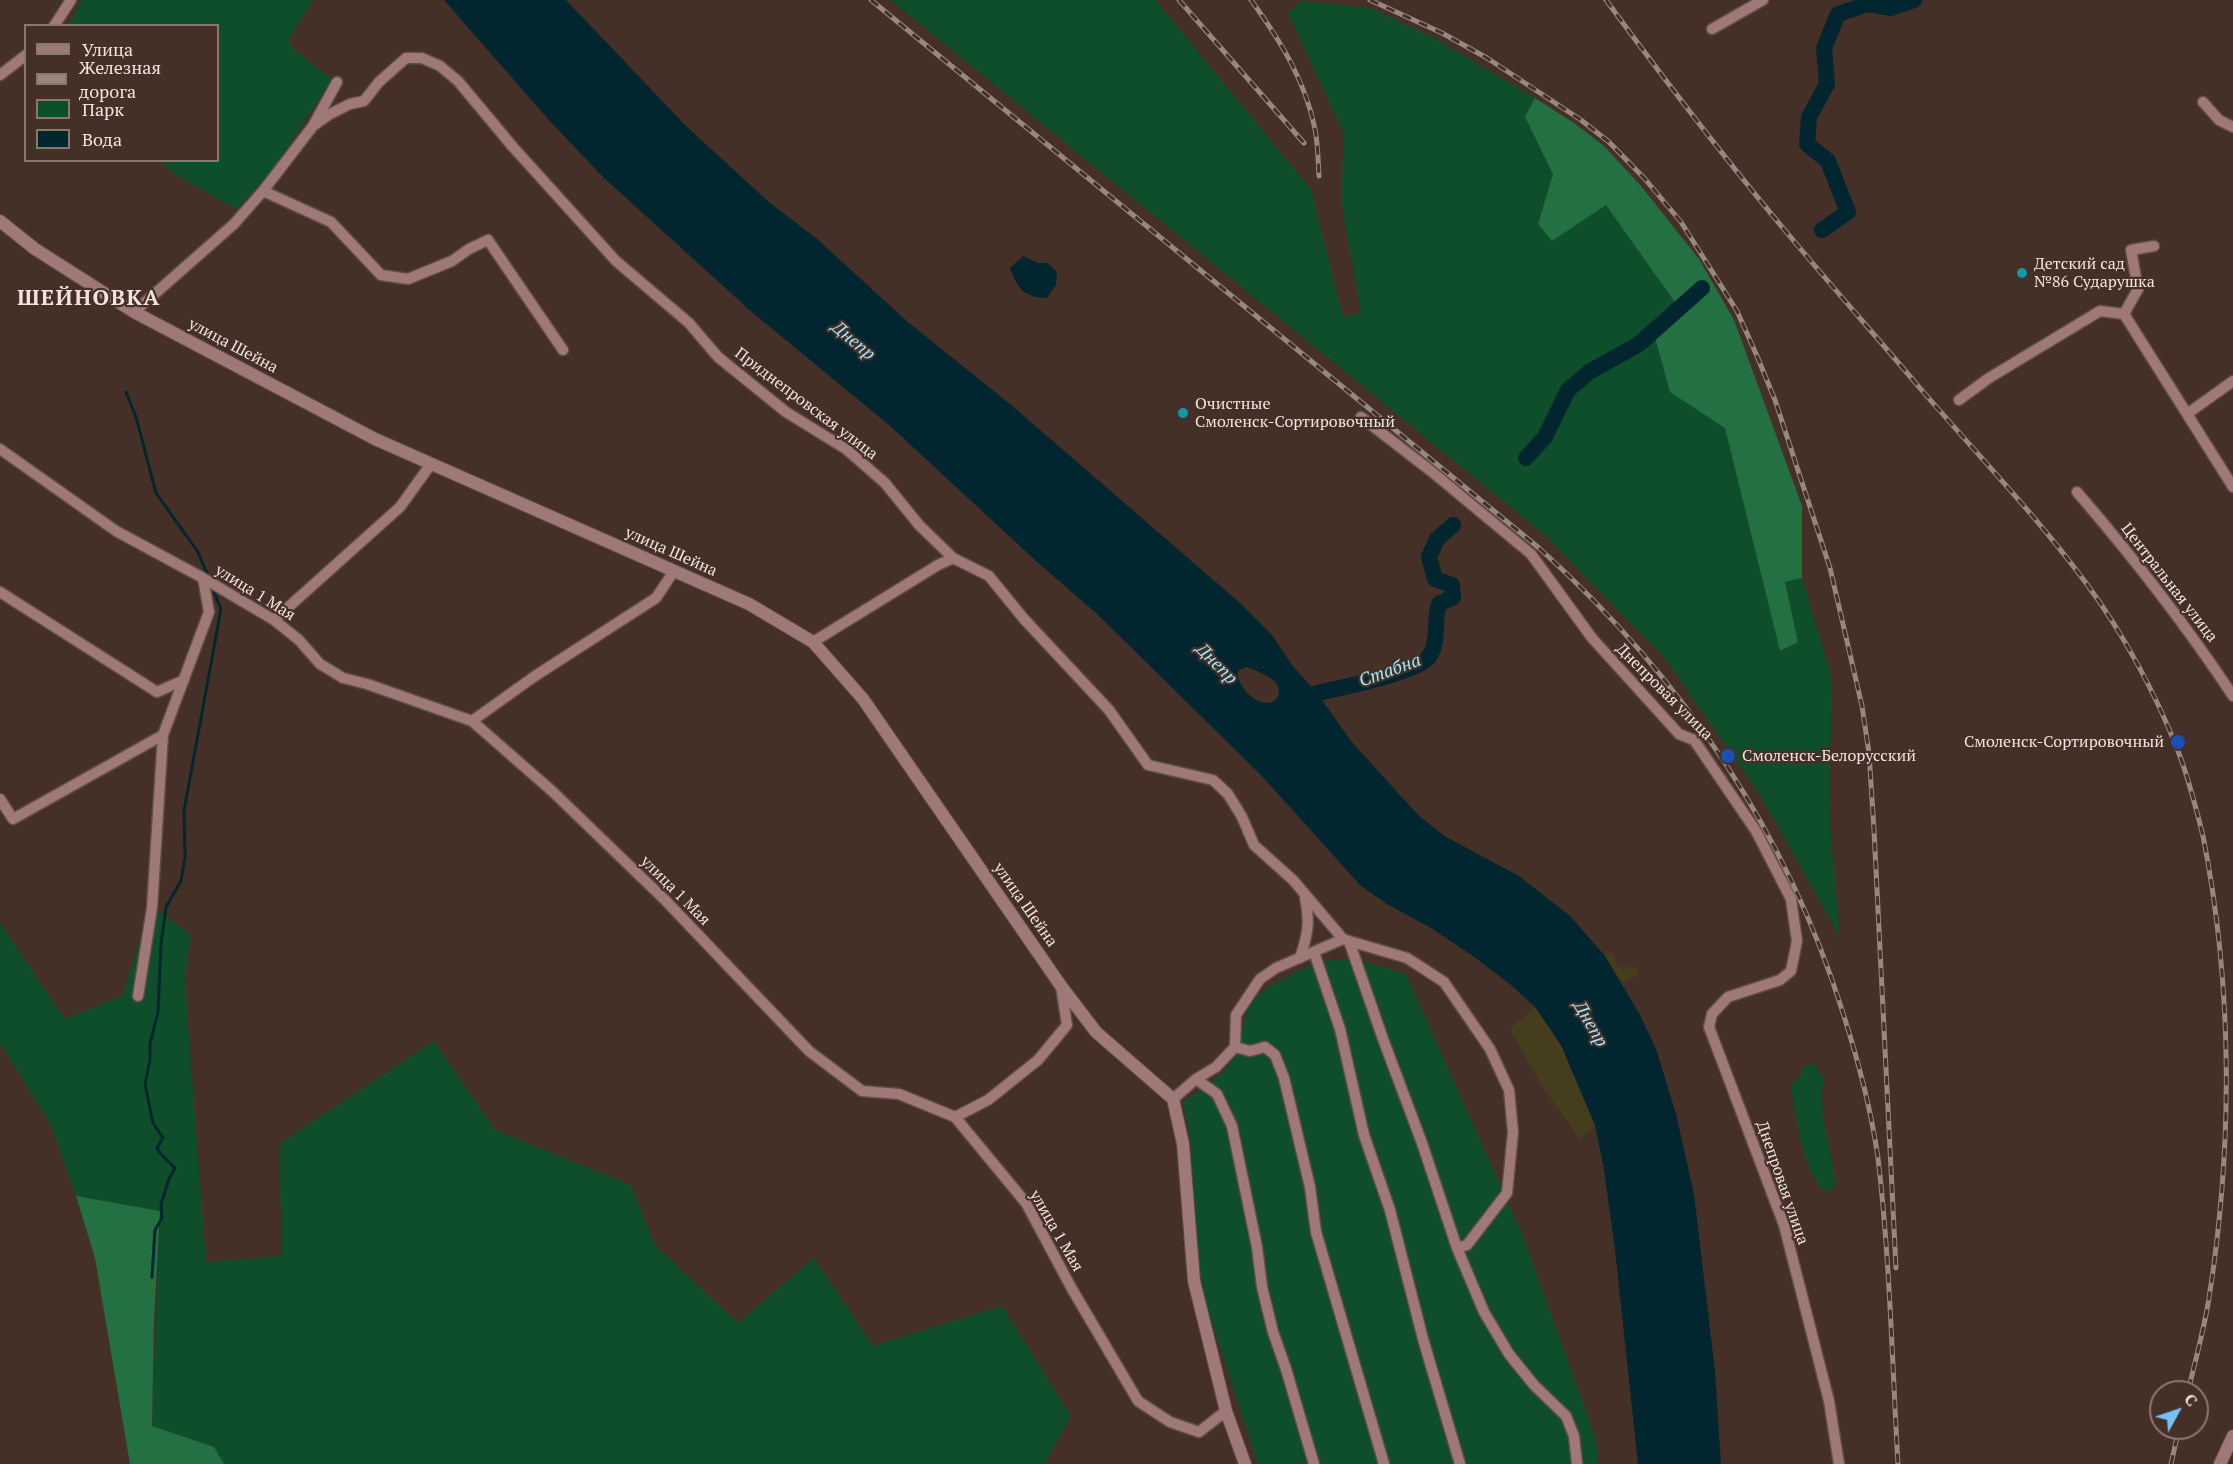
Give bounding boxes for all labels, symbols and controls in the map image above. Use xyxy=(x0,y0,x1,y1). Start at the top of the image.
legend xyxy=(24,24,219,162)
text: Улица xyxy=(82,37,133,61)
text: Железная дорога xyxy=(79,55,161,103)
text: Парк xyxy=(82,97,124,121)
text: Вода xyxy=(82,127,122,151)
place label: Детский сад №86 Сударушка xyxy=(2034,254,2155,292)
marker: Детский сад №86 Сударушка xyxy=(2015,266,2029,280)
district label: ШЕЙНОВКА xyxy=(17,286,161,312)
street label: улица Шейна xyxy=(185,314,281,378)
water label: Днепр xyxy=(827,317,879,365)
street label: Приднепровская улица xyxy=(731,344,881,464)
place label: Очистные Смоленск-Сортировочный xyxy=(1195,394,1395,432)
marker: Очистные Смоленск-Сортировочный xyxy=(1176,406,1190,420)
street label: Центральная улица xyxy=(2117,520,2221,646)
street label: улица Шейна xyxy=(622,523,720,581)
street label: улица 1 Мая xyxy=(211,561,299,625)
water label: Днепр xyxy=(1191,639,1241,689)
street label: Днепровая улица xyxy=(1611,639,1717,745)
water label: Стабна xyxy=(1356,650,1424,692)
place label: Смоленск-Сортировочный xyxy=(1964,732,2164,752)
marker: Смоленск-Сортировочный xyxy=(2169,733,2187,751)
place label: Смоленск-Белорусский xyxy=(1742,746,1916,766)
marker: Смоленск-Белорусский xyxy=(1719,747,1737,765)
street label: улица 1 Мая xyxy=(636,852,714,930)
street label: улица Шейна xyxy=(989,859,1061,951)
water label: Днепр xyxy=(1568,997,1612,1051)
street label: Днепровая улица xyxy=(1752,1119,1812,1247)
street label: улица 1 Мая xyxy=(1025,1187,1087,1275)
north arrow xyxy=(2149,1380,2209,1440)
text: С xyxy=(2179,1389,2203,1411)

